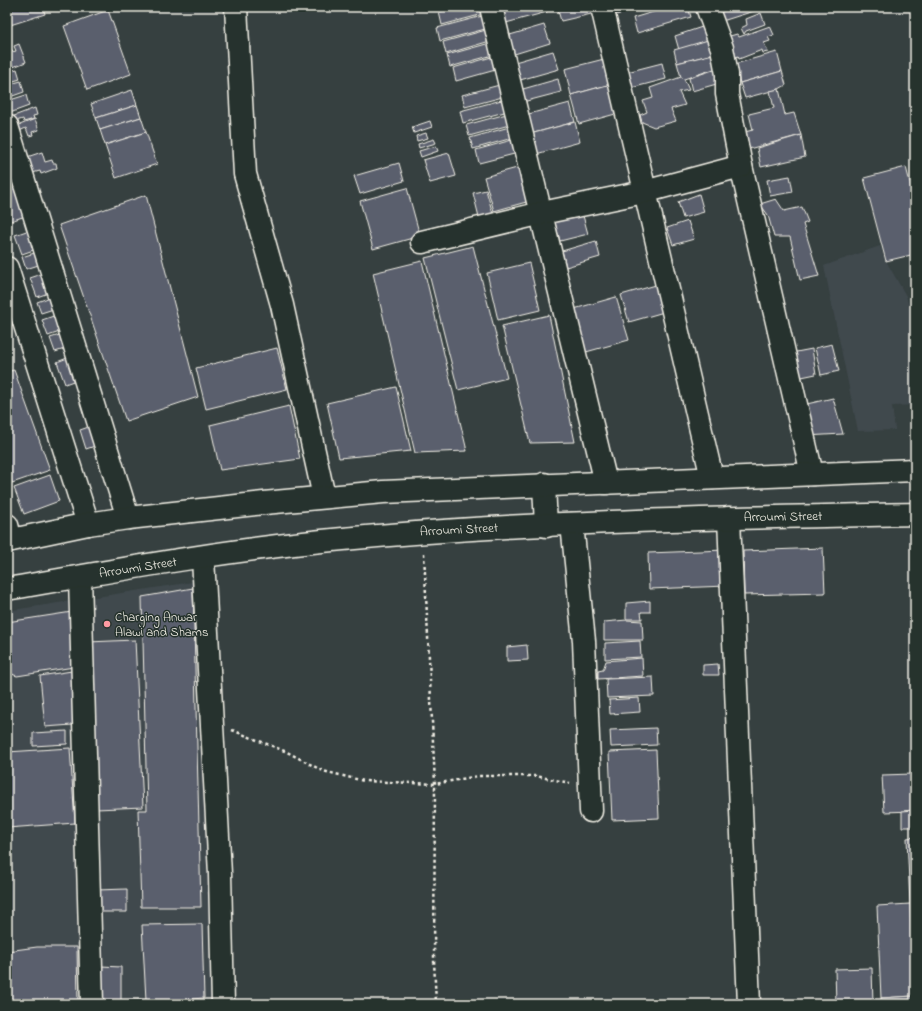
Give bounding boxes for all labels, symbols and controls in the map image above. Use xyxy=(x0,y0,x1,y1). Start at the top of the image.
street label: Arroumi Street xyxy=(744,507,823,527)
street label: Arroumi Street xyxy=(419,518,499,542)
street label: Arroumi Street xyxy=(98,552,179,584)
place label: Charging Anwar Alawi and Shams xyxy=(115,608,209,642)
marker: Charging Anwar Alawi and Shams xyxy=(102,619,112,629)

